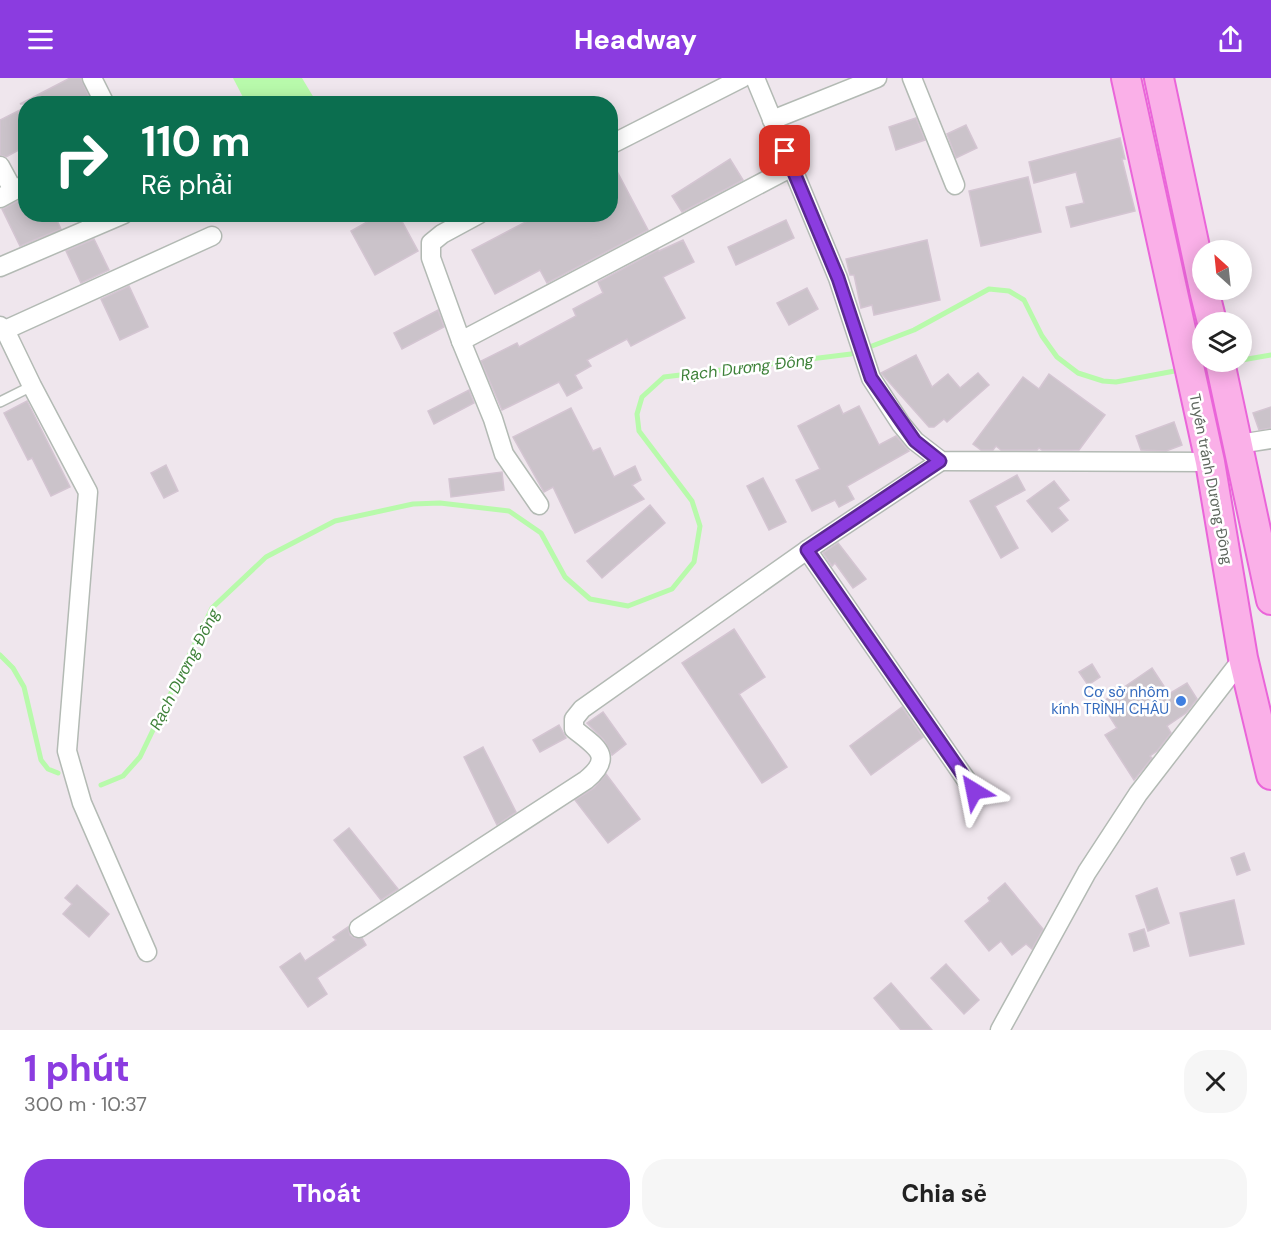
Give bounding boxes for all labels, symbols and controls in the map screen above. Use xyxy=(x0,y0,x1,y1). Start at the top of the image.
text: Headway xyxy=(574,22,697,57)
icon: menu xyxy=(24,23,57,56)
icon: share xyxy=(1214,23,1247,56)
text: 110 m xyxy=(141,114,251,169)
icon: right xyxy=(42,120,120,198)
pin xyxy=(759,125,810,176)
icon: arrive xyxy=(768,134,801,167)
text: Rẽ phải xyxy=(141,167,233,202)
north arrow xyxy=(1192,240,1252,300)
map controls xyxy=(1192,240,1252,372)
button: layers xyxy=(1192,312,1252,372)
water label: Rạch Dương Đông xyxy=(679,349,816,386)
street label: Tuyến tránh Dương Đông xyxy=(1185,392,1237,566)
water label: Rạch Dương Đông xyxy=(145,604,225,734)
place label: Cơ sở nhôm kính TRÌNH CHÂU xyxy=(1051,682,1169,719)
marker: Cơ sở nhôm kính TRÌNH CHÂU xyxy=(1174,694,1188,708)
position arrow xyxy=(942,759,1006,823)
text: 1 phút xyxy=(24,1045,130,1092)
button: close xyxy=(1184,1050,1247,1113)
text: 300 m · 10:37 xyxy=(24,1091,147,1117)
button: Thoát xyxy=(24,1159,630,1228)
button: Chia sẻ xyxy=(642,1159,1247,1228)

